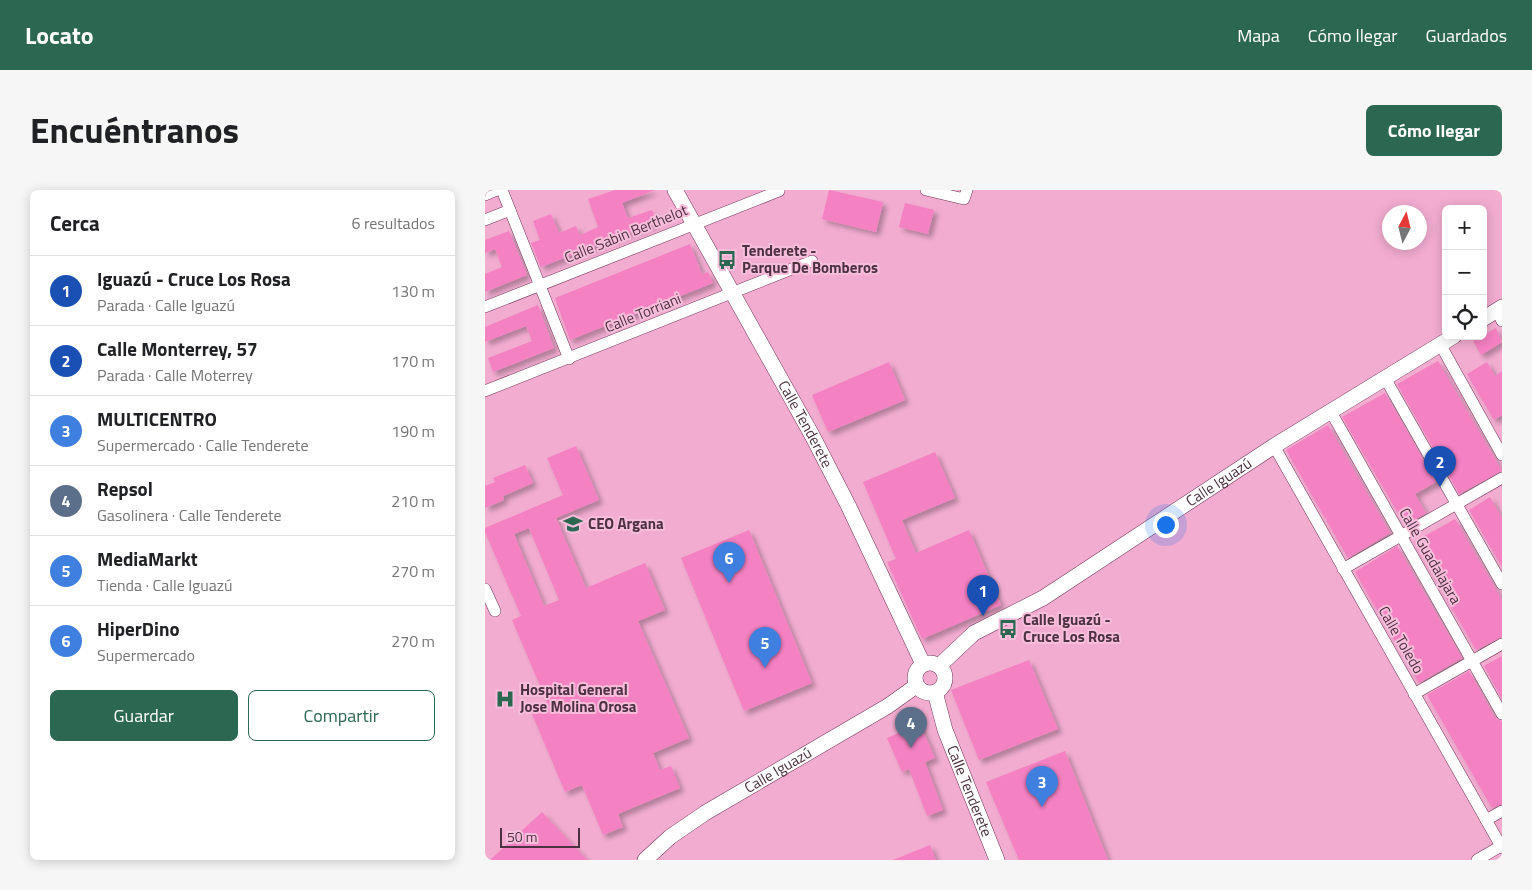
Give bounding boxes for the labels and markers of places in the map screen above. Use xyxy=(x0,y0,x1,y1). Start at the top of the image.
place label: Tenderete - Parque De Bomberos xyxy=(742,239,878,279)
bus stop icon: Tenderete - Parque De Bomberos xyxy=(716,249,738,271)
pin: 2 xyxy=(1424,446,1456,487)
place label: CEO Argana xyxy=(588,512,664,535)
school or university icon: CEO Argana xyxy=(562,513,584,535)
pin: 6 xyxy=(713,542,745,583)
pin: 1 xyxy=(967,575,999,616)
place label: Calle Iguazú - Cruce Los Rosa xyxy=(1023,608,1120,648)
bus stop icon: Calle Iguazú - Cruce Los Rosa xyxy=(997,618,1019,640)
pin: 5 xyxy=(749,627,781,668)
place label: Hospital General Jose Molina Orosa xyxy=(520,678,637,718)
hospital icon: Hospital General Jose Molina Orosa xyxy=(494,688,516,710)
pin: 4 xyxy=(895,707,927,748)
pin: 3 xyxy=(1026,766,1058,807)

